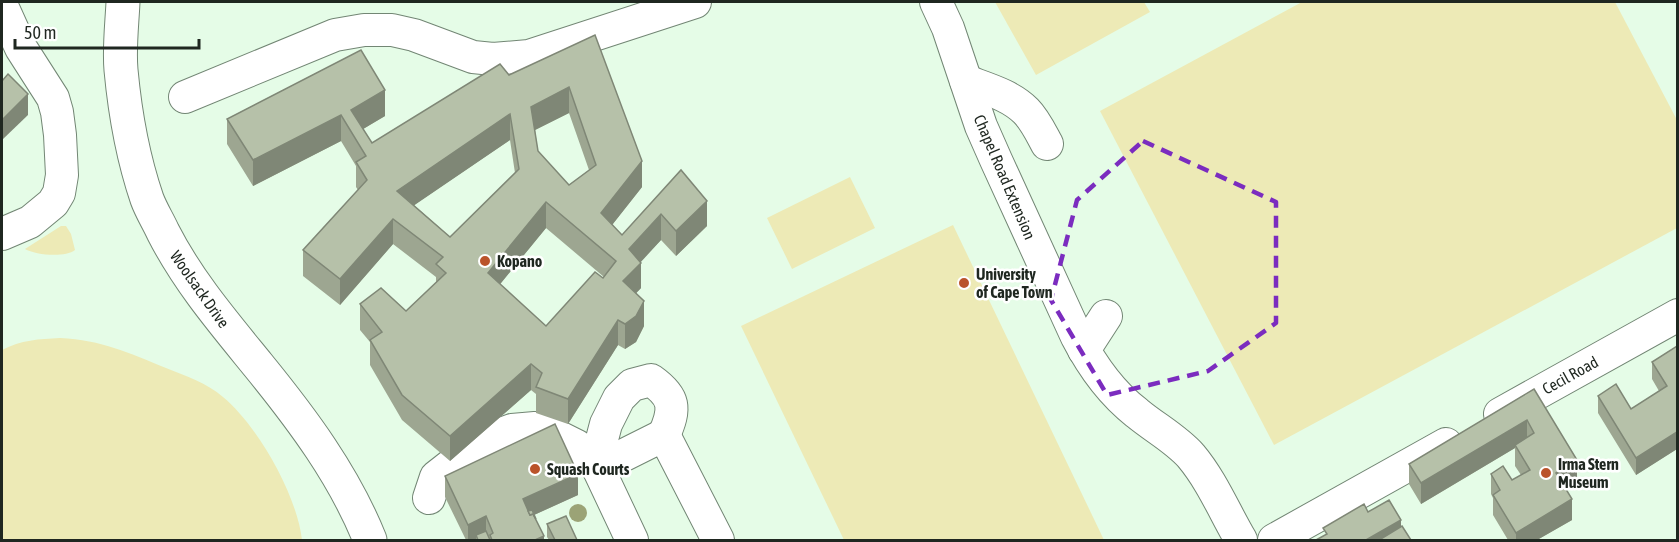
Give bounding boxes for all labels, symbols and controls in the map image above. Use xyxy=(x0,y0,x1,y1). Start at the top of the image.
scale bar xyxy=(15,12,200,50)
text: 50 m xyxy=(24,22,56,43)
street label: Chapel Road Extension xyxy=(970,112,1039,242)
street label: Woolsack Drive xyxy=(167,247,233,331)
place label: Kopano xyxy=(497,252,543,270)
marker: Kopano xyxy=(478,254,492,268)
place label: University of Cape Town xyxy=(976,265,1053,301)
marker: University of Cape Town xyxy=(957,276,971,290)
street label: Cecil Road xyxy=(1539,352,1601,398)
place label: Irma Stern Museum xyxy=(1558,455,1619,491)
place label: Squash Courts xyxy=(547,460,630,478)
marker: Squash Courts xyxy=(528,462,542,476)
marker: Irma Stern Museum xyxy=(1539,466,1553,480)

